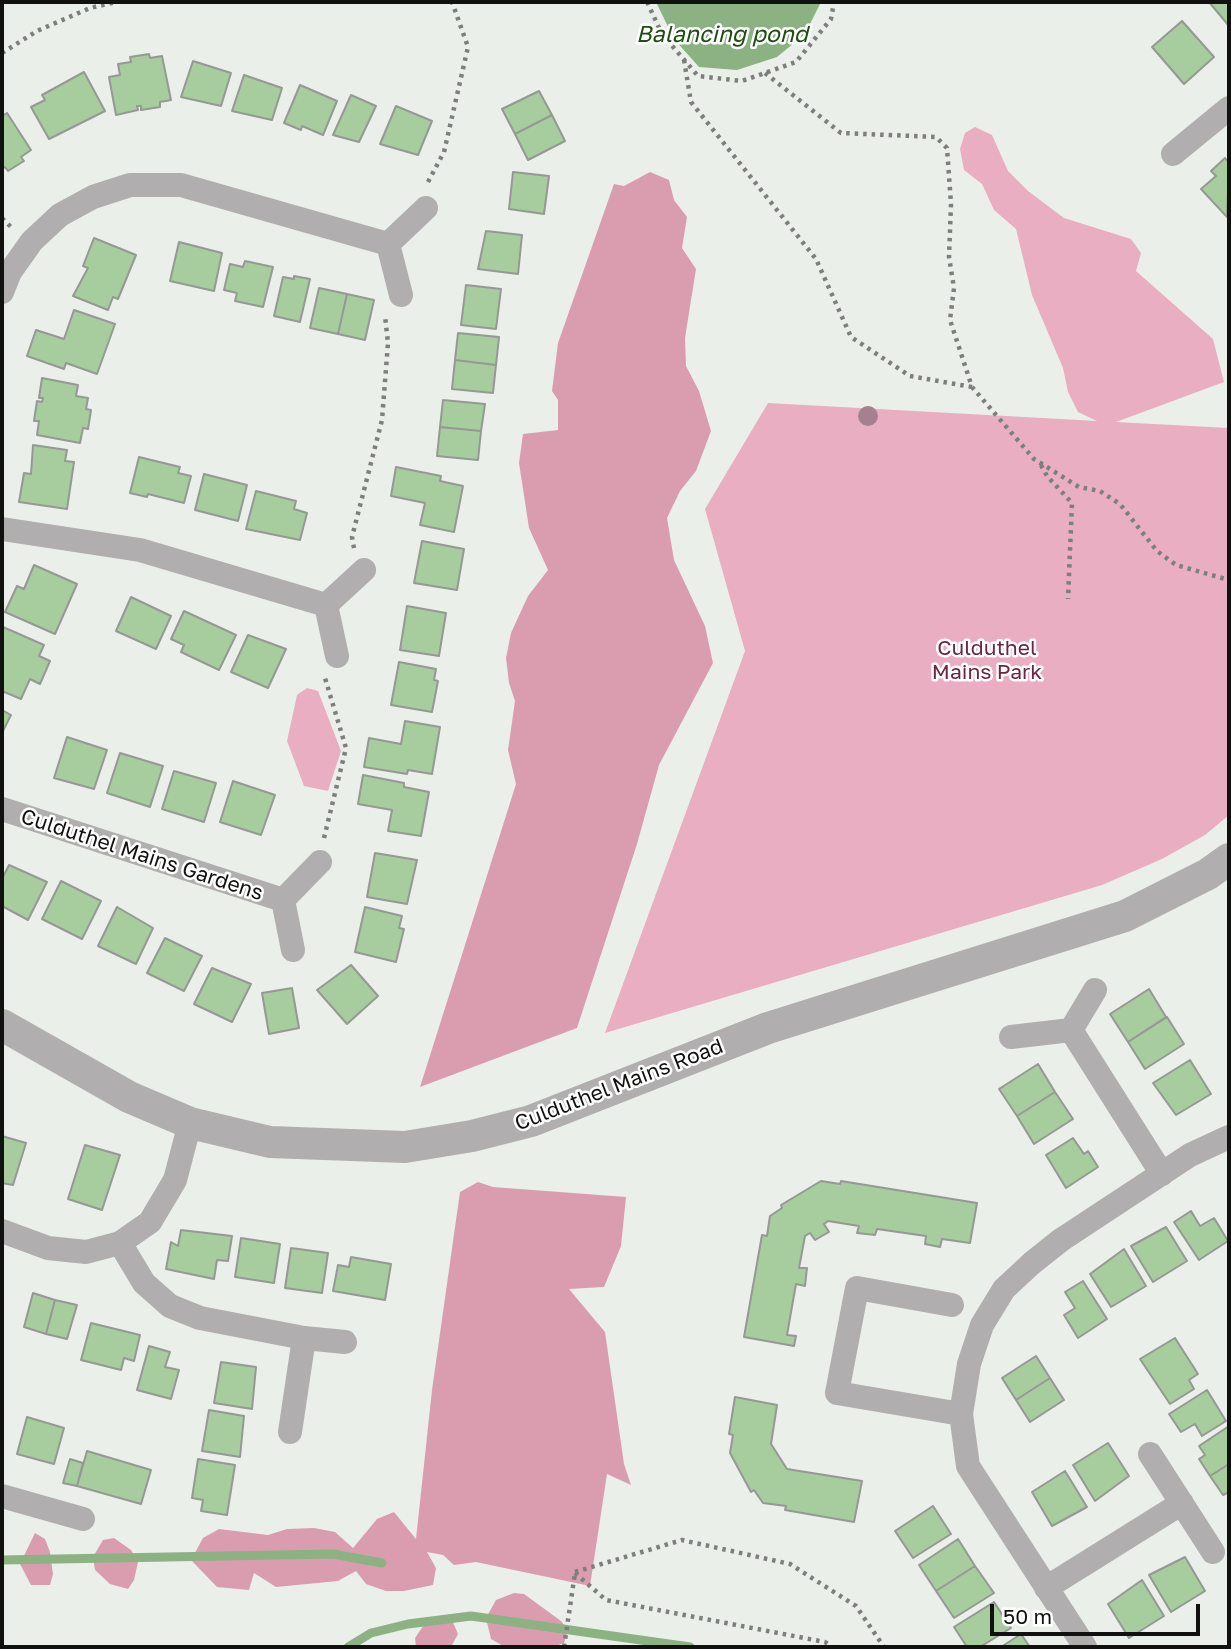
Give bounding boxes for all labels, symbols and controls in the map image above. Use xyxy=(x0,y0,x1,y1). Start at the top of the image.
water label: Balancing pond xyxy=(636,21,808,49)
park label: Culduthel Mains Park xyxy=(932,635,1042,685)
street label: Culduthel Mains Gardens xyxy=(18,804,266,906)
street label: Culduthel Mains Road xyxy=(511,1034,727,1136)
scale bar xyxy=(993,1590,1203,1634)
text: 50 m xyxy=(1003,1603,1052,1629)

